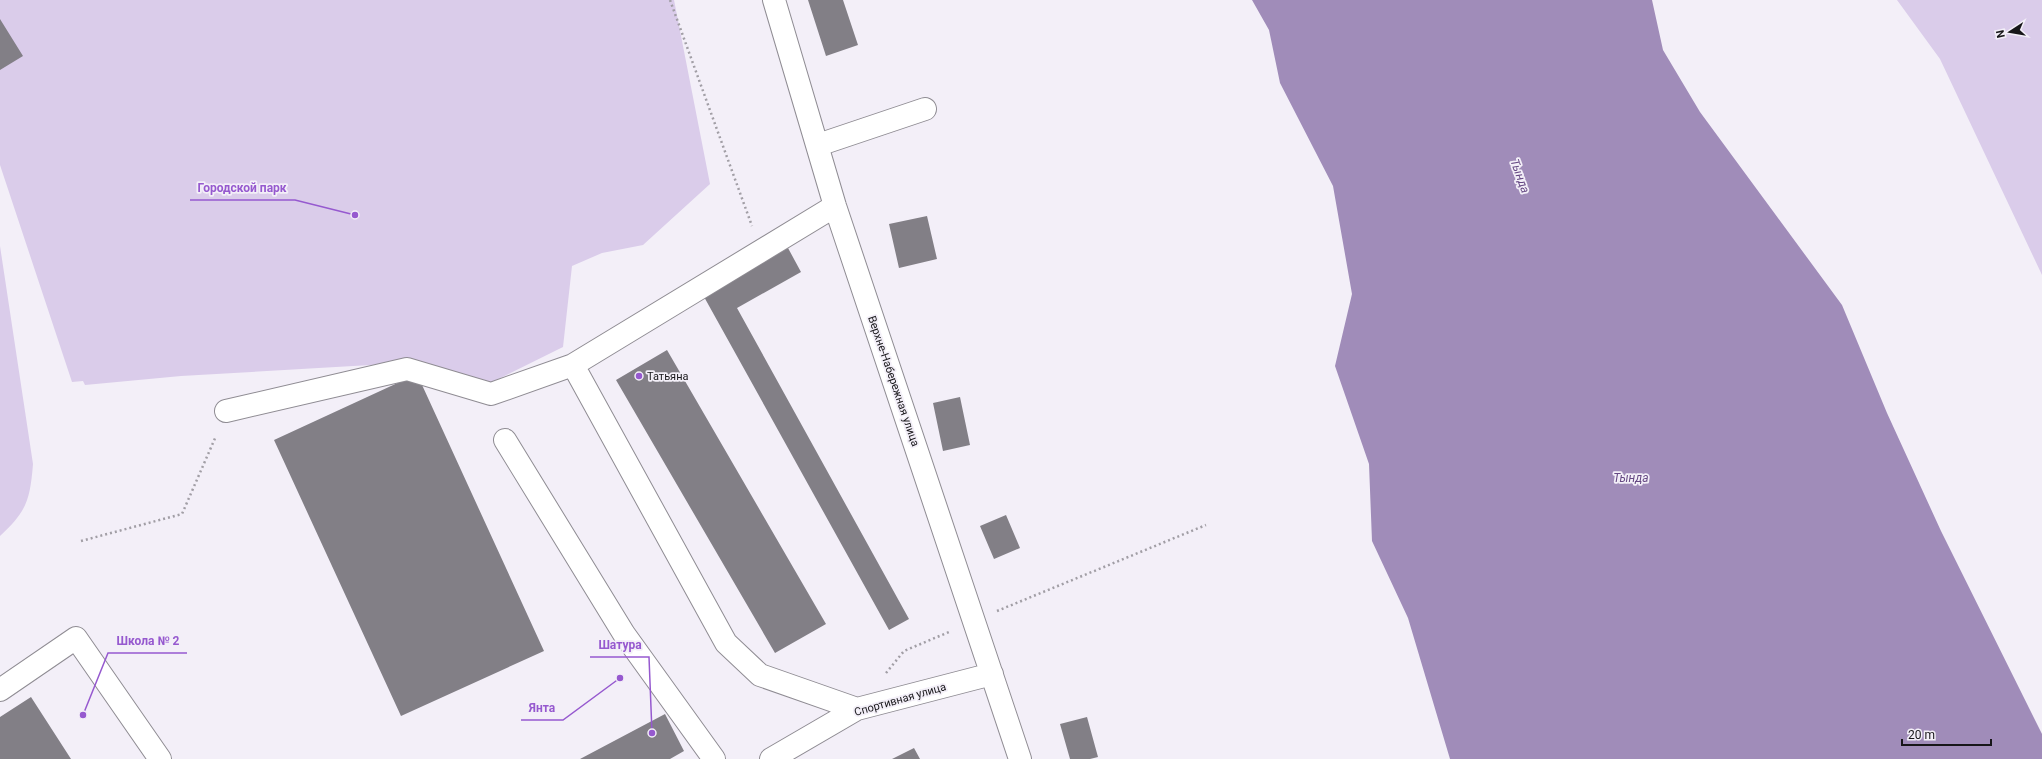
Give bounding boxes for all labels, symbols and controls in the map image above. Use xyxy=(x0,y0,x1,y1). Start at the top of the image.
north arrow xyxy=(1990,12,2030,52)
text: N xyxy=(1993,29,2008,39)
water label: Тында xyxy=(1507,157,1533,195)
callout: Городской парк xyxy=(190,176,295,200)
text: Городской парк xyxy=(197,181,287,195)
street label: Верхне-Набережная улица xyxy=(865,314,922,448)
place label: Татьяна xyxy=(647,370,688,383)
marker: Татьяна xyxy=(634,371,644,381)
water label: Тында xyxy=(1613,471,1649,485)
callout: Школа № 2 xyxy=(108,629,187,653)
callout: Шатура xyxy=(590,633,649,657)
text: Школа № 2 xyxy=(117,634,180,648)
text: Шатура xyxy=(598,638,642,652)
street label: Спортивная улица xyxy=(853,680,947,719)
callout: Янта xyxy=(521,696,563,720)
text: Янта xyxy=(528,701,556,715)
scale bar xyxy=(1902,721,1991,747)
text: 20 m xyxy=(1908,728,1935,742)

